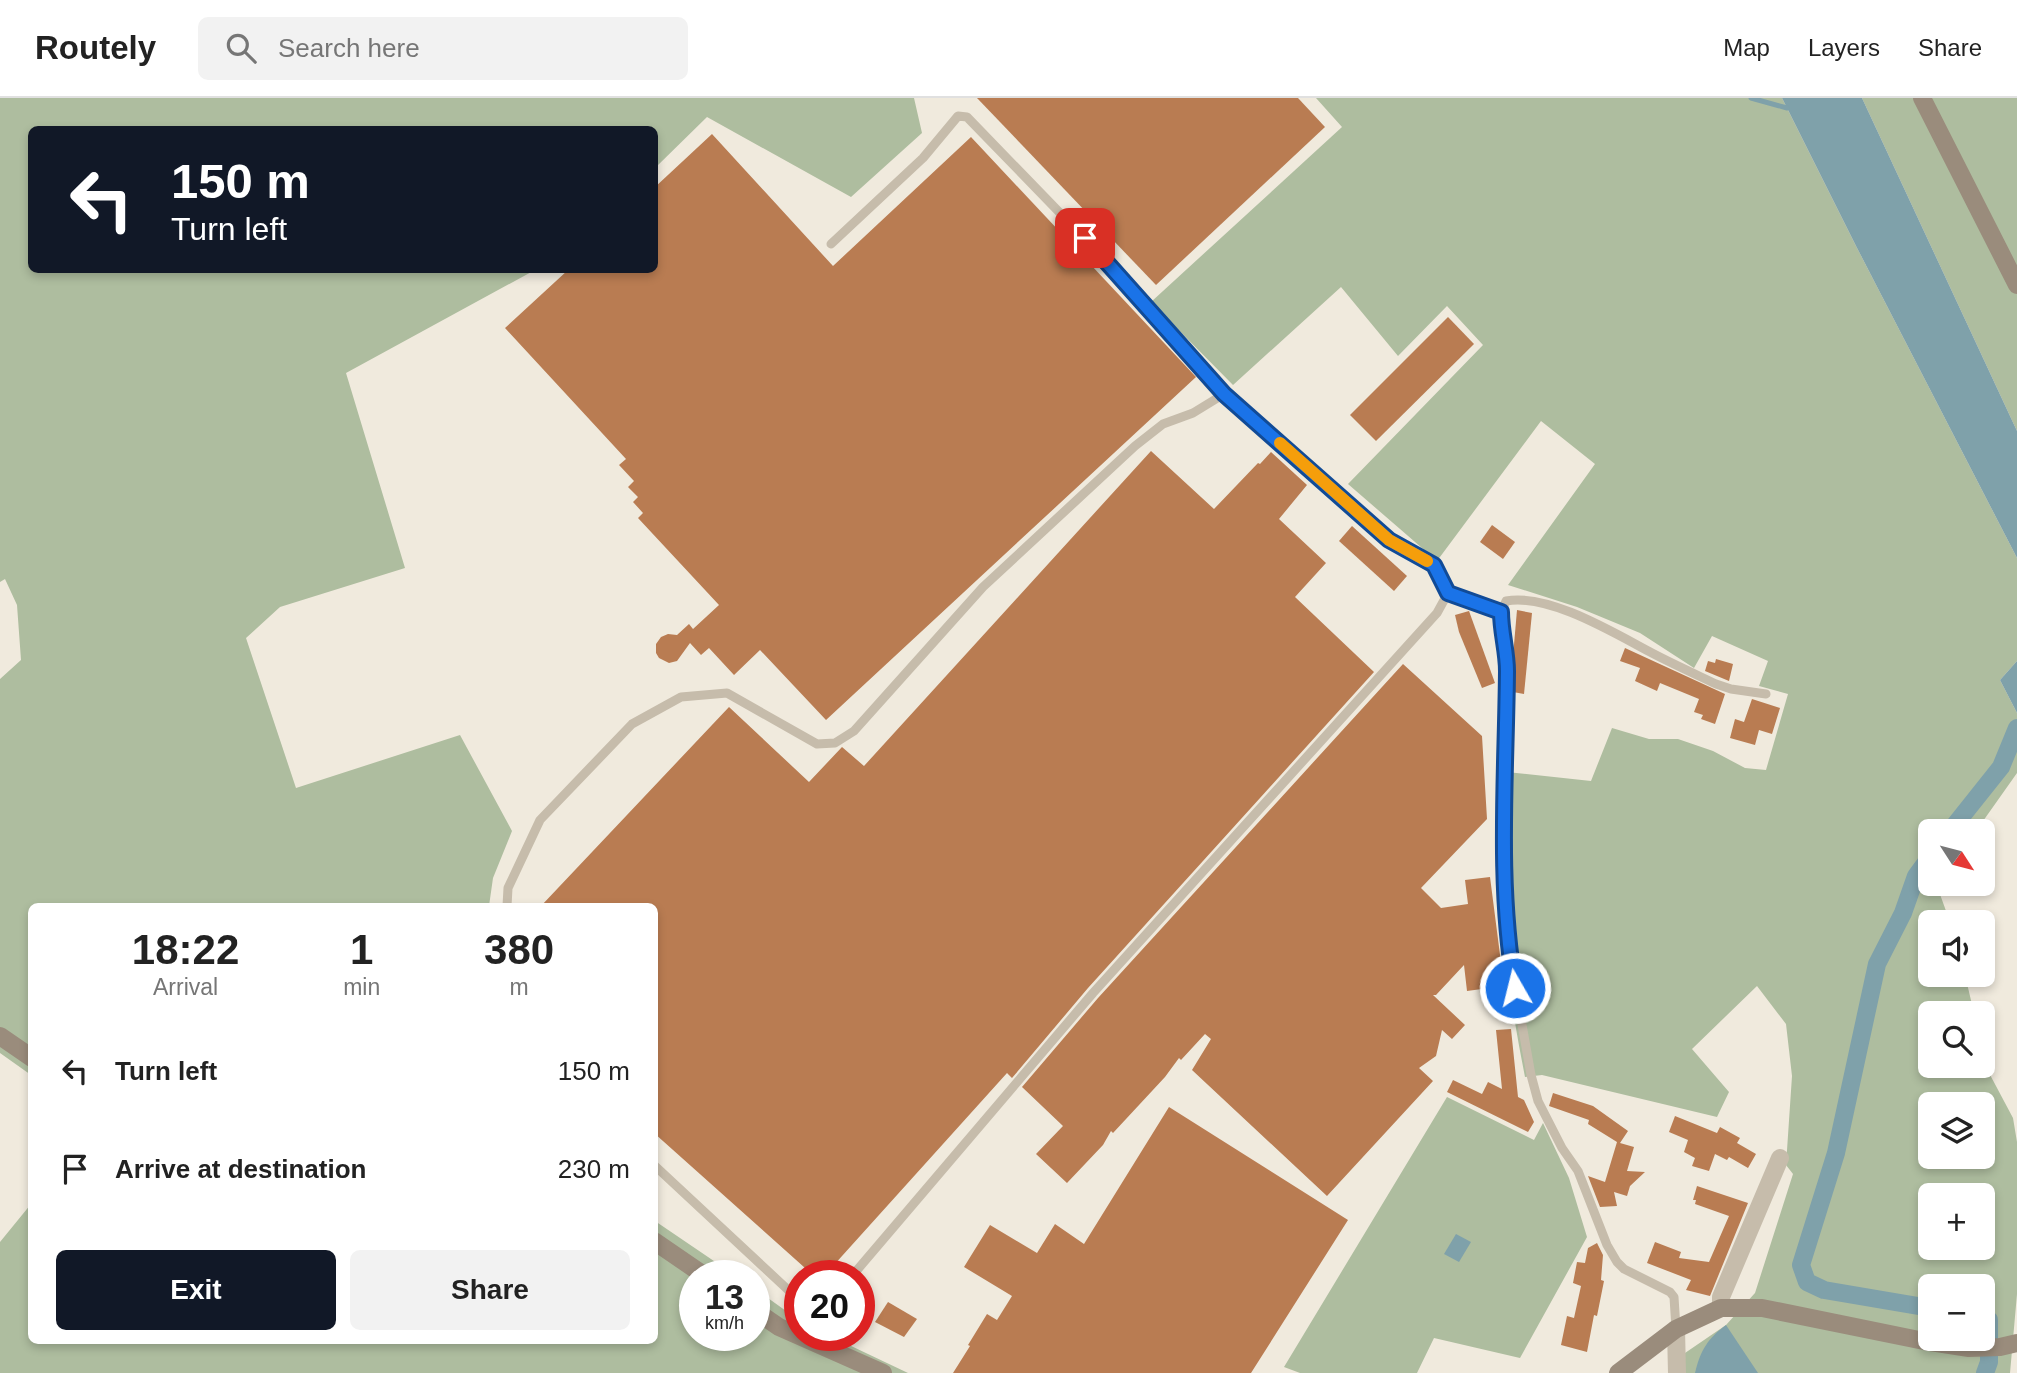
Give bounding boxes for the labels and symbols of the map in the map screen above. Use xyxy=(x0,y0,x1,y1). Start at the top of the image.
pin xyxy=(1055,208,1115,268)
north arrow xyxy=(1918,819,1995,896)
position arrow xyxy=(1478,951,1552,1025)
speed limit sign: 20 xyxy=(784,1260,875,1351)

